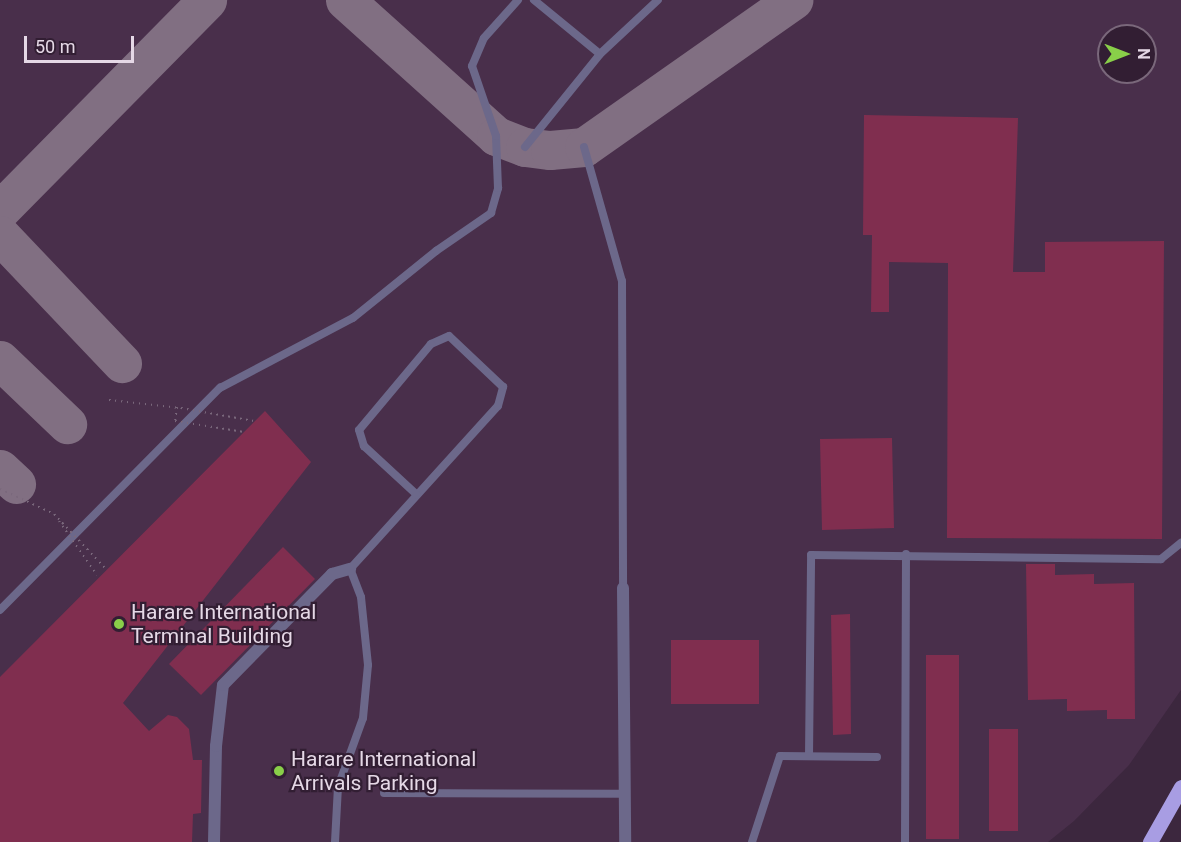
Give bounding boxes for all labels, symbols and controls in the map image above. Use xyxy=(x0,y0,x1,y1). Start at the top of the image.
scale bar xyxy=(27,24,136,62)
north arrow xyxy=(1097,24,1157,84)
text: 50 m xyxy=(35,36,75,57)
text: N xyxy=(1134,48,1153,60)
place label: Harare International Terminal Building xyxy=(131,599,316,649)
marker: Harare International Terminal Building xyxy=(112,617,126,631)
place label: Harare International Arrivals Parking xyxy=(291,746,476,796)
marker: Harare International Arrivals Parking xyxy=(272,764,286,778)

